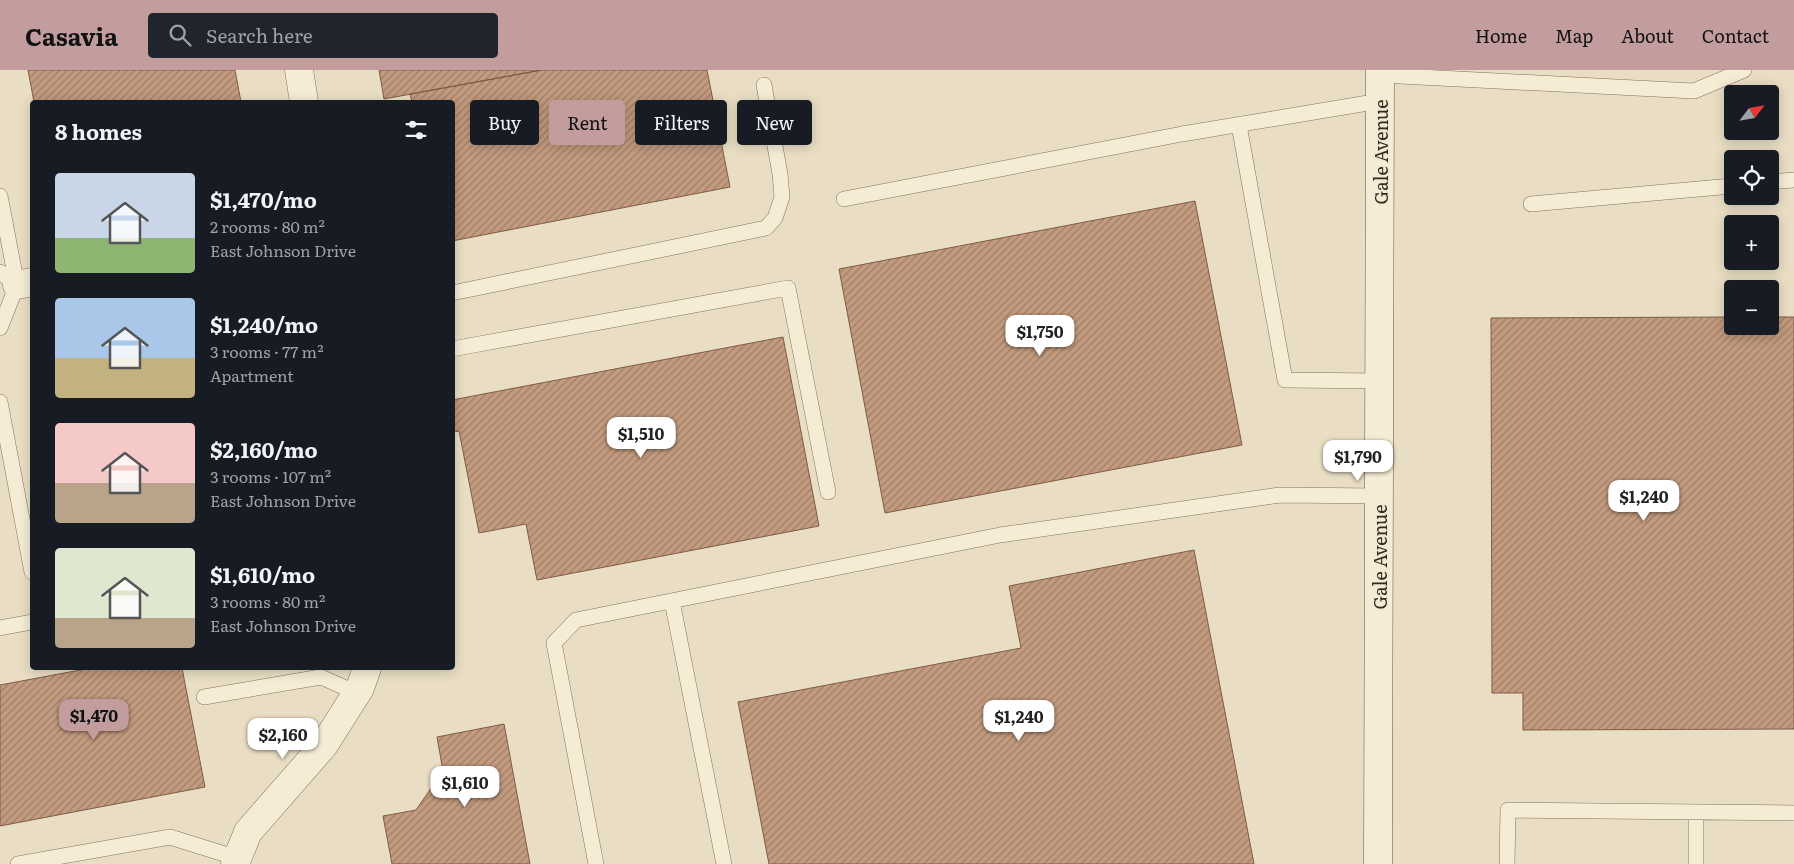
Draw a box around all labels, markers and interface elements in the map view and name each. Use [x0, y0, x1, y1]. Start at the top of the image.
search box [148, 13, 498, 58]
text: Casavia [25, 18, 118, 53]
icon: search [166, 21, 194, 49]
text: Search here [206, 21, 313, 49]
text: Home [1475, 22, 1527, 49]
text: Map [1555, 22, 1593, 49]
text: About [1621, 22, 1674, 49]
text: Contact [1702, 22, 1769, 49]
north arrow [1724, 85, 1779, 140]
map controls [1724, 85, 1779, 335]
street label: Gale Avenue [1367, 99, 1394, 205]
chip: Buy [470, 100, 539, 145]
chip: Rent [549, 100, 625, 145]
chip: Filters [635, 100, 727, 145]
chip: New [737, 100, 812, 145]
text: 8 homes [55, 115, 142, 146]
icon: filters [402, 116, 430, 144]
button: locate [1724, 150, 1779, 205]
text: $1,470/mo [210, 183, 317, 214]
icon: home [95, 193, 155, 253]
text: 2 rooms · 80 m² [210, 214, 325, 238]
button: + [1724, 215, 1779, 270]
text: East Johnson Drive [210, 238, 356, 262]
button: − [1724, 280, 1779, 335]
text: $1,240/mo [210, 308, 318, 339]
pin: $1,750 [999, 314, 1081, 357]
icon: home [95, 318, 155, 378]
text: $1,750 [1016, 319, 1064, 343]
text: 3 rooms · 77 m² [210, 339, 324, 363]
text: Apartment [210, 363, 294, 387]
pin: $1,510 [600, 416, 682, 459]
text: $1,510 [618, 421, 664, 445]
text: $2,160/mo [210, 433, 318, 464]
pin: $1,790 [1317, 440, 1399, 482]
icon: home [95, 443, 155, 503]
text: $1,790 [1334, 444, 1382, 468]
text: 3 rooms · 107 m² [210, 464, 331, 488]
pin: $1,240 [1603, 480, 1685, 522]
text: $1,240 [1619, 484, 1669, 508]
text: East Johnson Drive [210, 488, 356, 512]
street label: Gale Avenue [1366, 504, 1393, 610]
text: $1,610/mo [210, 558, 315, 589]
icon: home [95, 568, 155, 628]
text: 3 rooms · 80 m² [210, 589, 325, 613]
text: East Johnson Drive [210, 613, 356, 637]
pin: $1,470 [53, 698, 135, 741]
pin: $1,240 [978, 700, 1060, 742]
text: $1,470 [70, 703, 118, 727]
text: $1,240 [994, 704, 1044, 728]
pin: $2,160 [242, 718, 324, 760]
text: $2,160 [258, 722, 308, 746]
pin: $1,610 [424, 766, 506, 808]
text: $1,610 [441, 770, 489, 794]

